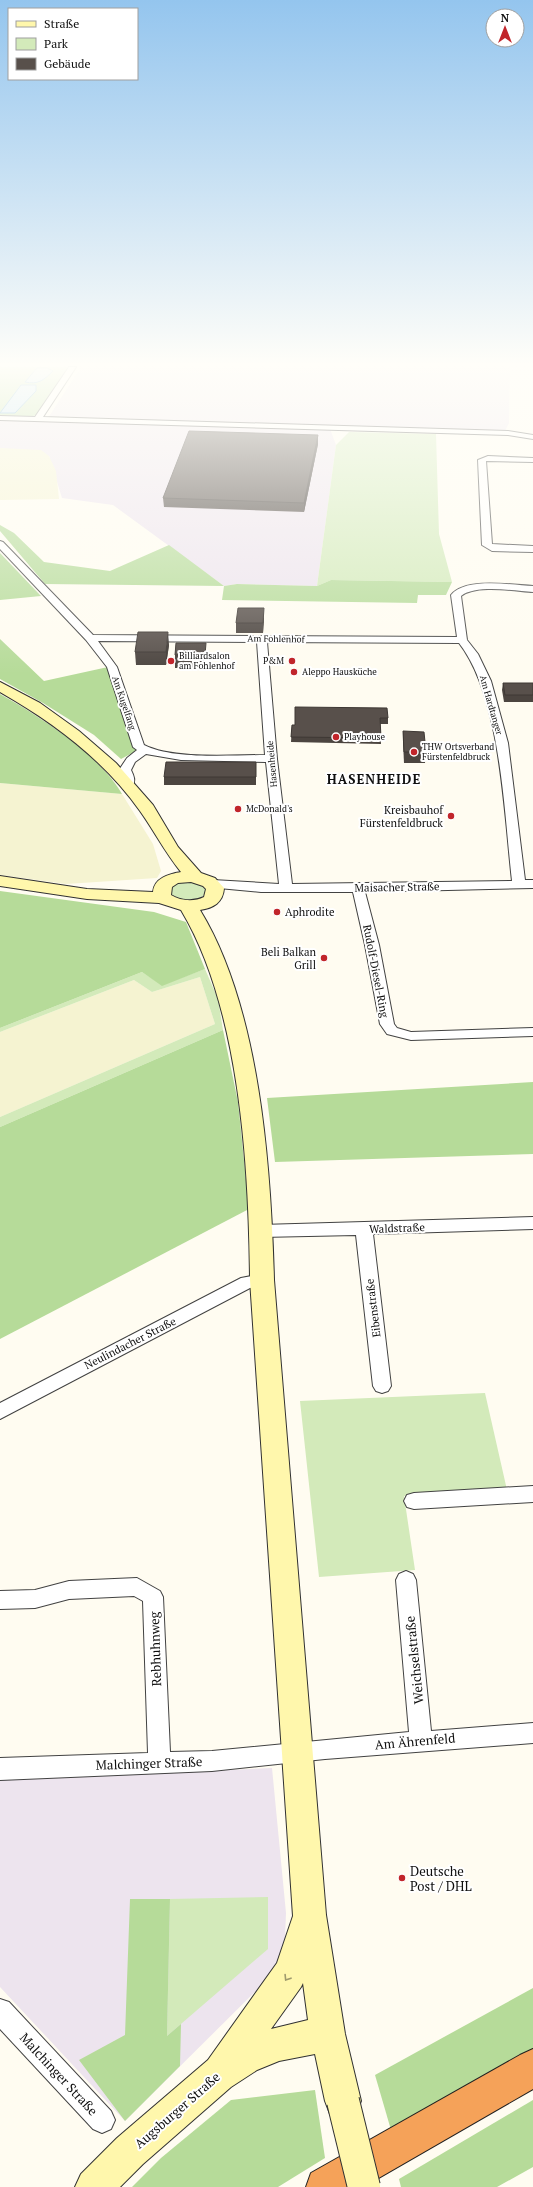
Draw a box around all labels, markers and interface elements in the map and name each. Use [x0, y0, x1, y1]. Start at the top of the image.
legend [8, 8, 138, 80]
north arrow [485, 8, 525, 48]
text: N [501, 11, 510, 25]
text: Straße [44, 16, 79, 31]
text: Park [44, 36, 69, 51]
text: Gebäude [44, 56, 90, 71]
street label: Am Fohlenhof [247, 633, 306, 646]
place label: Billiardsalon am Fohlenhof [179, 650, 235, 672]
place label: P&M [263, 655, 284, 667]
marker: Billiardsalon am Fohlenhof [166, 656, 176, 666]
marker: P&M [287, 656, 297, 666]
place label: Aleppo Hausküche [302, 666, 377, 678]
marker: Aleppo Hausküche [289, 667, 299, 677]
street label: Am Kugelfang [109, 674, 139, 732]
street label: Am Hardtanger [477, 674, 505, 737]
place label: Playhouse [344, 731, 385, 743]
marker: Playhouse [331, 732, 341, 742]
street label: Hasenheide [264, 740, 280, 788]
place label: THW Ortsverband Fürstenfeldbruck [422, 741, 494, 763]
marker: THW Ortsverband Fürstenfeldbruck [409, 747, 419, 757]
district label: HASENHEIDE [327, 770, 421, 788]
place label: McDonald's [246, 803, 293, 815]
place label: Kreisbauhof Fürstenfeldbruck [360, 803, 444, 830]
marker: McDonald's [233, 804, 243, 814]
marker: Kreisbauhof Fürstenfeldbruck [446, 811, 456, 821]
street label: Maisacher Straße [354, 879, 440, 895]
place label: Aphrodite [285, 905, 335, 919]
marker: Aphrodite [272, 907, 282, 917]
street label: Rudolf-Diesel-Ring [360, 923, 392, 1019]
place label: Beli Balkan Grill [261, 945, 316, 972]
marker: Beli Balkan Grill [319, 953, 329, 963]
street label: Waldstraße [369, 1220, 426, 1236]
street label: Eibenstraße [362, 1277, 384, 1338]
street label: Neulindacher Straße [82, 1314, 179, 1372]
street label: Rebhuhnweg [145, 1611, 165, 1687]
street label: Weichselstraße [400, 1615, 428, 1705]
street label: Am Ährenfeld [374, 1729, 456, 1753]
street label: Malchinger Straße [95, 1752, 203, 1774]
place label: Deutsche Post / DHL [410, 1862, 472, 1895]
marker: Deutsche Post / DHL [397, 1873, 407, 1883]
one-way arrow [284, 1974, 291, 1981]
street label: Malchinger Straße [16, 2029, 102, 2119]
street label: Augsburger Straße [130, 2068, 224, 2152]

